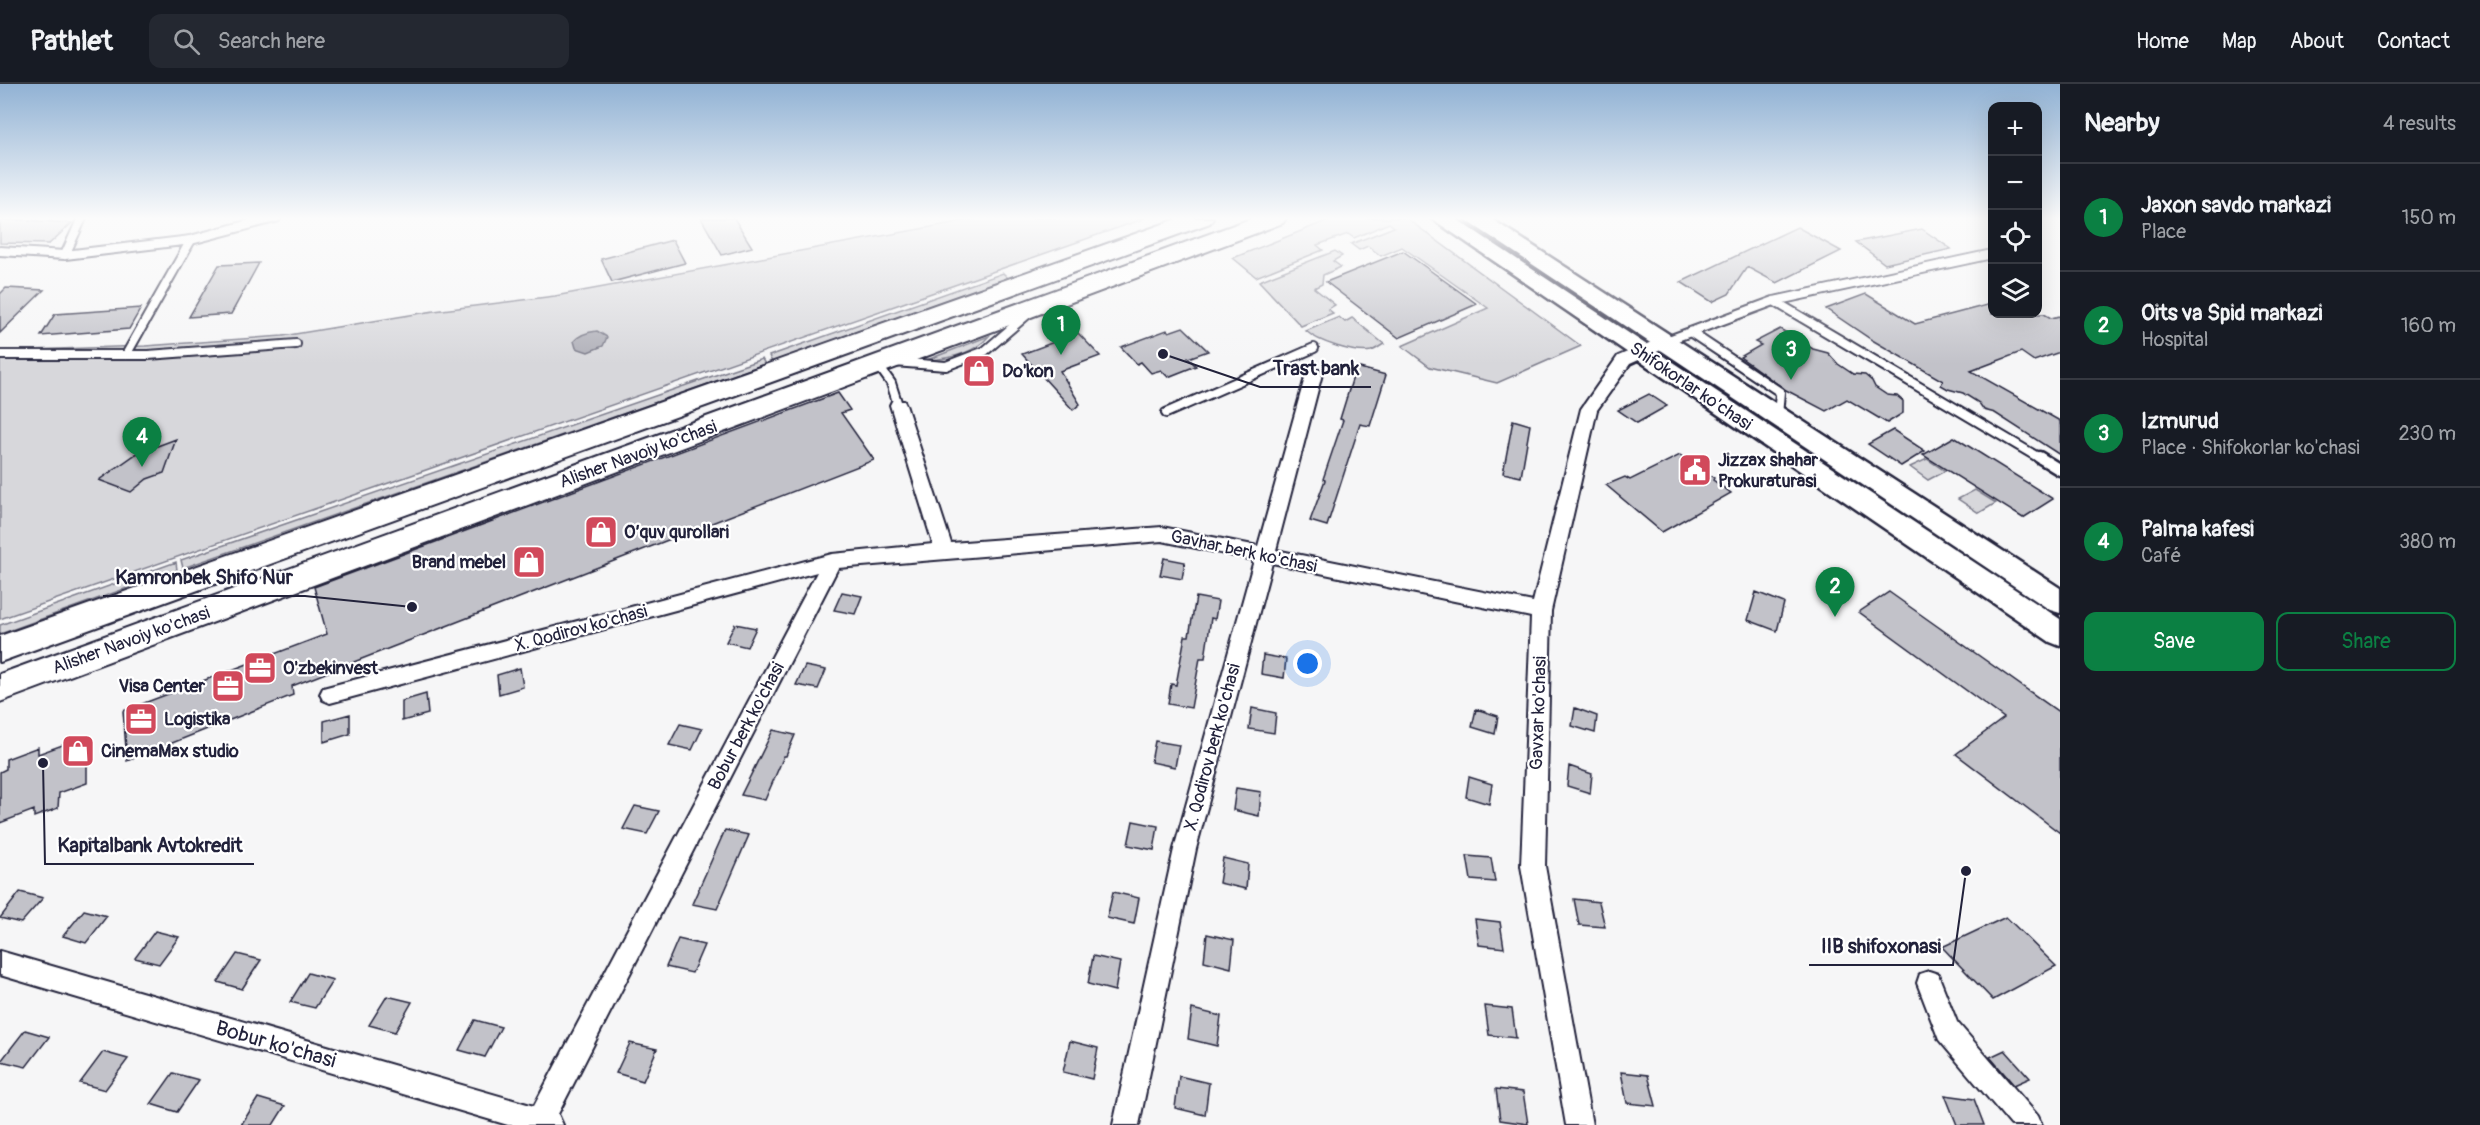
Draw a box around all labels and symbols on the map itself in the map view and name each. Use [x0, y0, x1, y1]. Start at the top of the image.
pin: 1 [1042, 306, 1080, 355]
pin: 3 [1772, 330, 1810, 380]
street label: Shifokorlar ko'chasi [1625, 337, 1756, 436]
callout: Trast bank [1260, 349, 1371, 387]
shop icon: Do'kon [961, 353, 997, 389]
text: Trast bank [1272, 356, 1360, 381]
place label: Do'kon [1002, 360, 1054, 383]
street label: Alisher Navoiy ko'chasi [556, 415, 720, 494]
pin: 4 [122, 418, 162, 467]
place label: Jizzax shahar Prokuraturasi [1718, 449, 1819, 493]
public building icon: Jizzax shahar Prokuraturasi [1677, 452, 1713, 488]
shop icon: O’quv qurollari [583, 514, 619, 550]
place label: O’quv qurollari [624, 521, 729, 544]
street label: Gavhar berk ko'chasi [1169, 525, 1319, 578]
shop icon: Brand mebel [511, 544, 547, 580]
place label: Brand mebel [412, 551, 506, 574]
callout: Kamronbek Shifo Nur [103, 558, 305, 596]
text: Kamronbek Shifo Nur [115, 565, 294, 590]
pin: 2 [1816, 568, 1854, 617]
street label: X. Qodirov ko'chasi [512, 600, 650, 657]
street label: Alisher Navoiy ko'chasi [49, 601, 213, 680]
your location [1293, 649, 1322, 678]
office icon: O'zbekinvest [242, 650, 278, 686]
street label: Gavxar ko'chasi [1525, 656, 1552, 770]
place label: O'zbekinvest [283, 657, 379, 680]
street label: Bobur berk ko'chasi [703, 658, 790, 794]
street label: X. Qodirov berk ko'chasi [1179, 661, 1246, 833]
office icon: Visa Center [210, 668, 246, 704]
place label: Visa Center [119, 675, 206, 698]
office icon: Logistika [123, 701, 159, 737]
place label: Logistika [164, 708, 231, 731]
shop icon: CinemaMax studio [60, 733, 96, 769]
place label: CinemaMax studio [101, 740, 239, 763]
callout: Kapitalbank Avtokredit [45, 826, 254, 864]
text: Kapitalbank Avtokredit [58, 833, 243, 858]
callout: IIB shifoxonasi [1809, 927, 1953, 965]
text: IIB shifoxonasi [1821, 934, 1942, 959]
street label: Bobur ko'chasi [213, 1014, 339, 1075]

